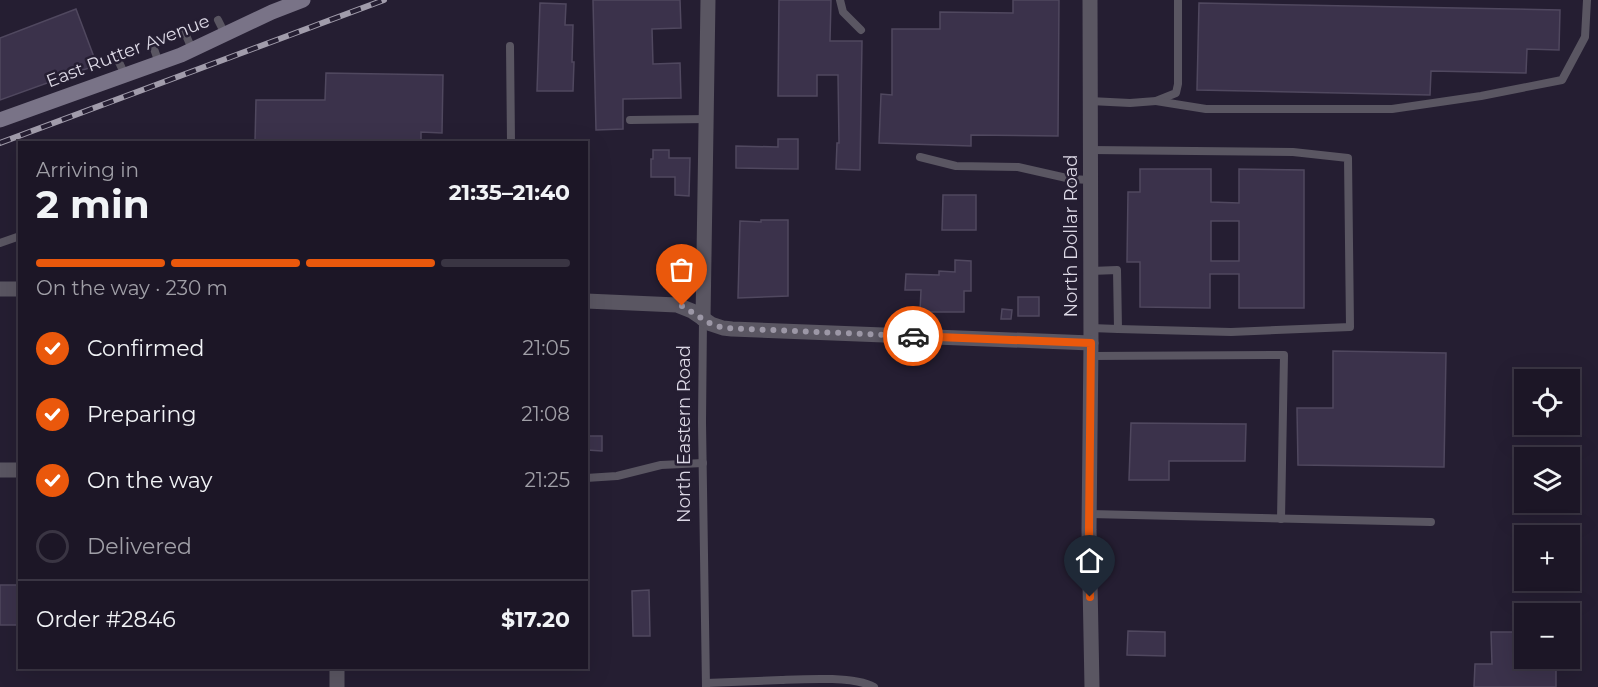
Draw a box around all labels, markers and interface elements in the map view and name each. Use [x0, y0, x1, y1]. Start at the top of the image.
street label: East Rutter Avenue [43, 10, 213, 92]
street label: North Dollar Road [1060, 154, 1082, 318]
text: Arriving in [36, 158, 139, 182]
text: 21:35–21:40 [449, 179, 570, 206]
text: 2 min [36, 180, 150, 228]
pin [656, 244, 707, 306]
icon: bag [665, 253, 698, 286]
text: On the way · 230 m [36, 276, 228, 300]
courier [883, 306, 943, 366]
icon: car [897, 320, 930, 353]
icon: check [36, 332, 69, 365]
text: Confirmed [87, 335, 204, 362]
text: 21:05 [523, 336, 570, 360]
street label: North Eastern Road [673, 345, 695, 523]
map controls [1514, 369, 1580, 669]
button: locate [1514, 369, 1580, 435]
icon: check [36, 398, 69, 431]
text: Preparing [87, 401, 196, 428]
text: 21:08 [521, 402, 570, 426]
button: layers [1514, 447, 1580, 513]
icon: check [36, 464, 69, 497]
text: On the way [87, 467, 212, 494]
text: 21:25 [525, 468, 570, 492]
button: + [1514, 525, 1580, 591]
text: Delivered [87, 533, 192, 560]
pin [1064, 535, 1115, 597]
icon: home [1073, 544, 1106, 577]
button: − [1514, 603, 1580, 669]
text: Order #2846 [36, 606, 176, 633]
text: $17.20 [501, 606, 570, 633]

